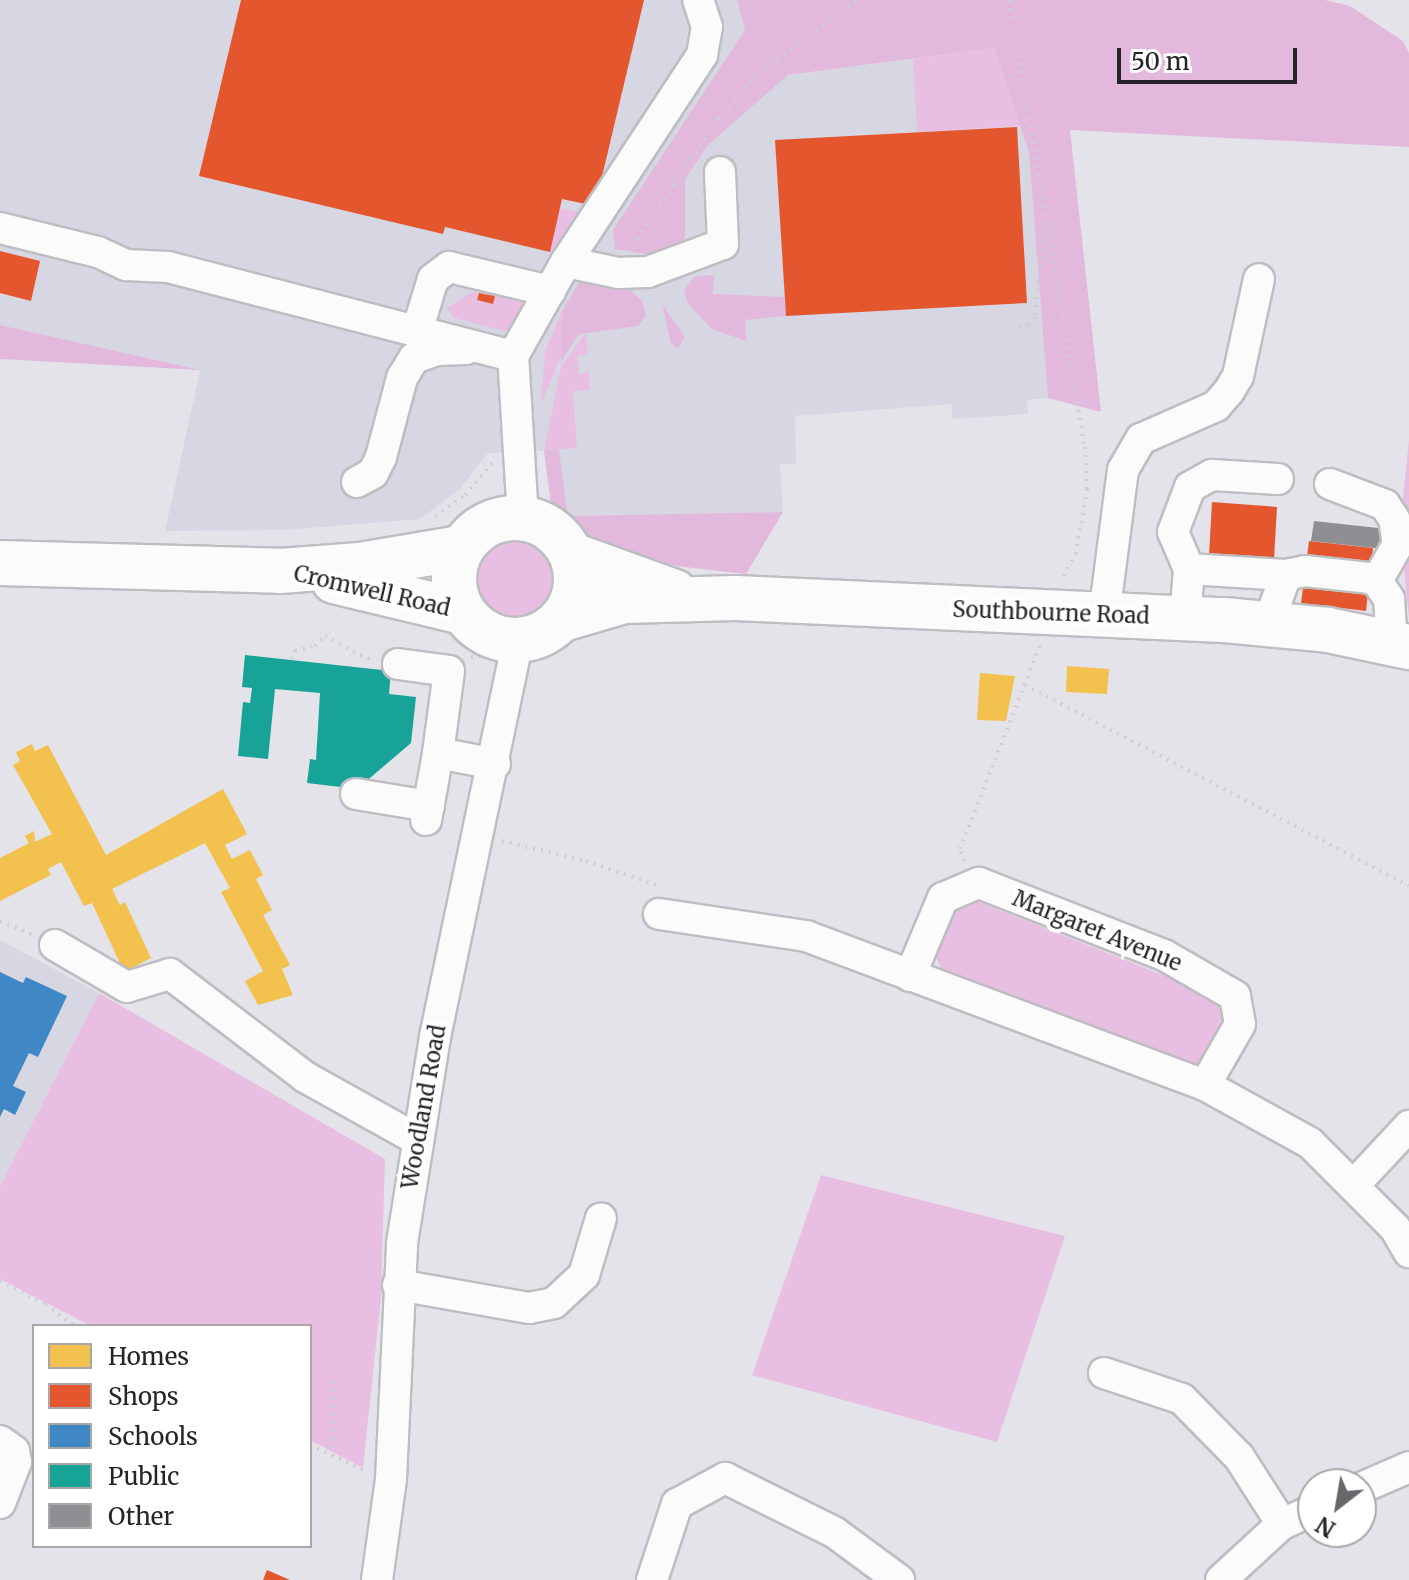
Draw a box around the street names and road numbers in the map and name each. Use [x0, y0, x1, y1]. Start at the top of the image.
street label: Cromwell Road [291, 560, 453, 622]
street label: Southbourne Road [952, 596, 1150, 630]
street label: Margaret Avenue [1009, 885, 1185, 977]
street label: Woodland Road [397, 1023, 451, 1191]

